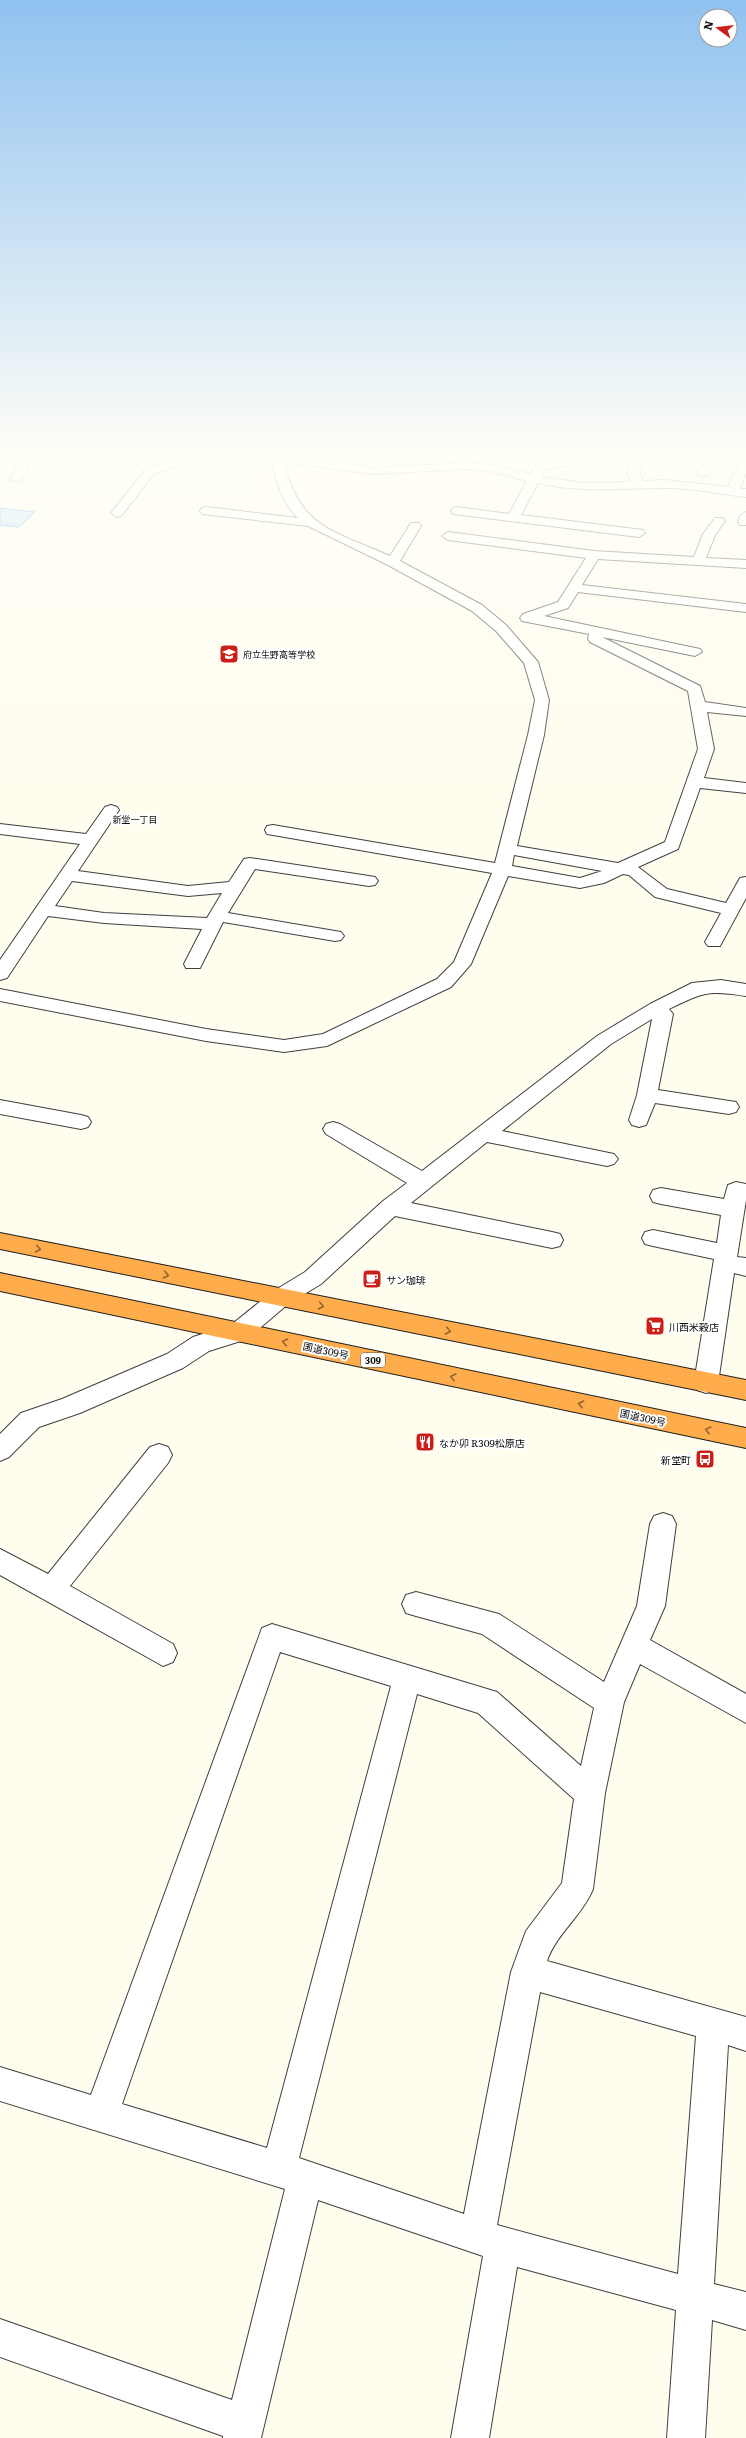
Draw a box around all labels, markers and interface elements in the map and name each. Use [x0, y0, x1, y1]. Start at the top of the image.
north arrow [698, 8, 738, 48]
text: N [698, 19, 716, 32]
school or university icon: 府立生野高等学校 [218, 643, 240, 665]
place label: 府立生野高等学校 [243, 647, 315, 661]
district label: 新堂一丁目 [112, 812, 158, 826]
one-way arrow [35, 1244, 41, 1252]
cafe icon: サン珈琲 [361, 1268, 383, 1290]
one-way arrow [163, 1270, 169, 1278]
place label: サン珈琲 [386, 1272, 426, 1287]
one-way arrow [317, 1301, 324, 1309]
supermarket icon: 川西米穀店 [644, 1315, 666, 1337]
place label: 川西米穀店 [669, 1319, 719, 1334]
one-way arrow [445, 1326, 451, 1335]
one-way arrow [282, 1338, 288, 1346]
street label: 国道309号 [302, 1338, 350, 1362]
road number: 309 [361, 1353, 385, 1367]
one-way arrow [450, 1373, 456, 1382]
one-way arrow [577, 1400, 584, 1408]
street label: 国道309号 [619, 1405, 667, 1429]
one-way arrow [705, 1427, 711, 1435]
restaurant icon: なか卯 R309松原店 [414, 1431, 436, 1453]
place label: なか卯 R309松原店 [439, 1435, 525, 1450]
bus stop icon: 新堂町 [694, 1448, 716, 1470]
place label: 新堂町 [661, 1452, 691, 1467]

